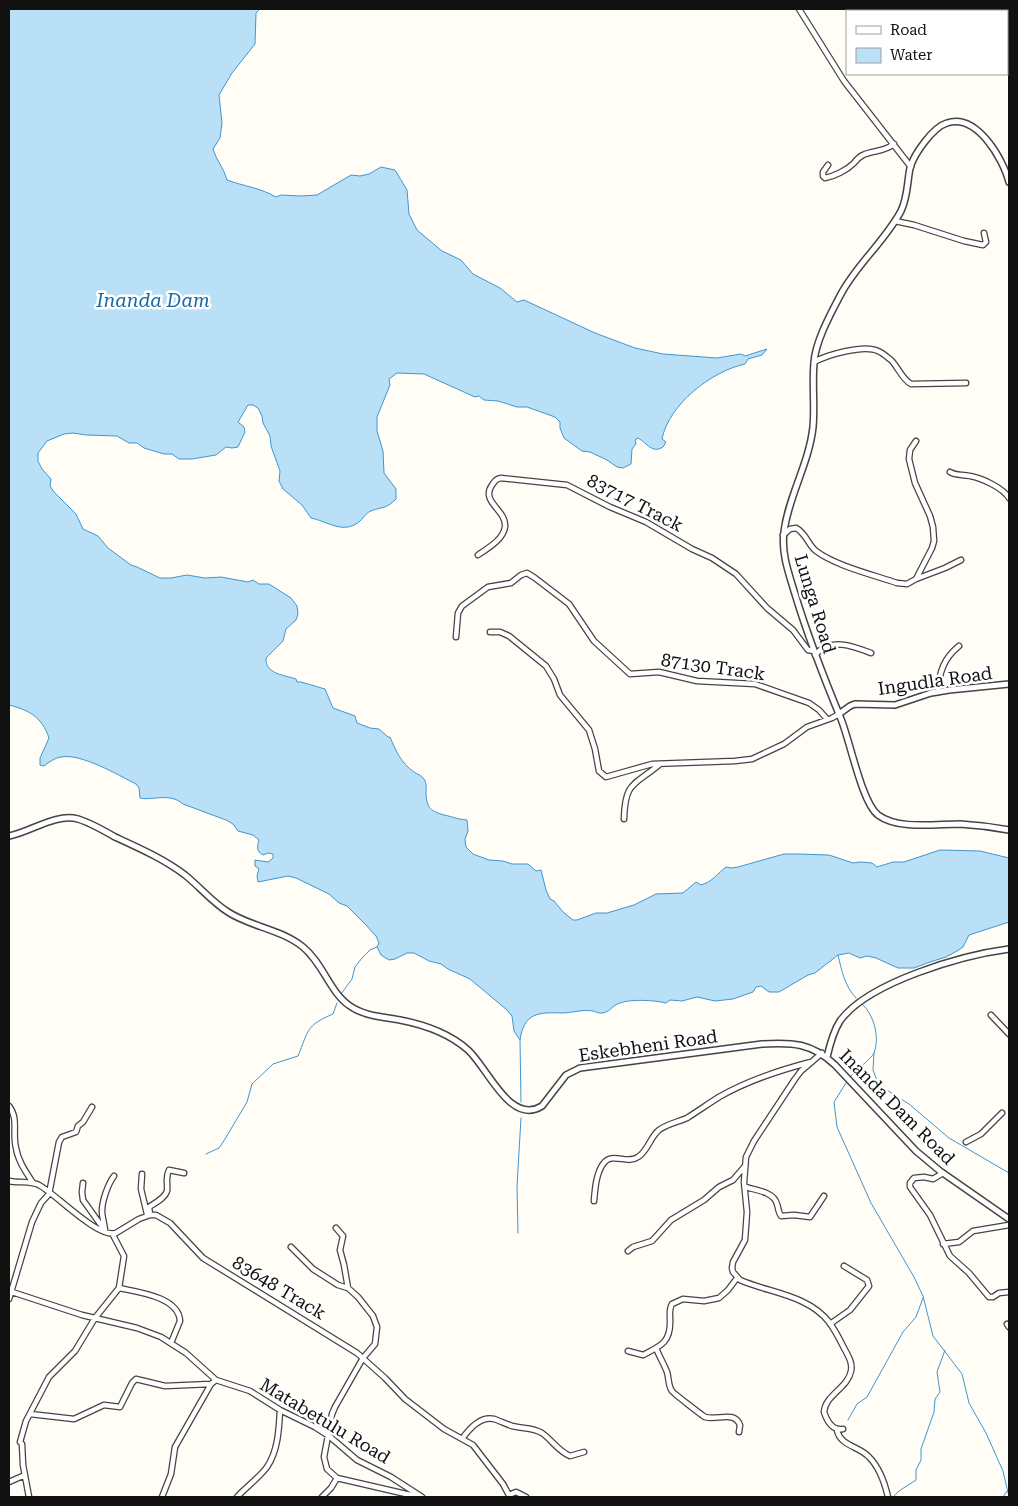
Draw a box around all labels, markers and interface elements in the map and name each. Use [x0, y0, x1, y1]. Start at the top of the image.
legend [846, 10, 1008, 75]
text: Road [890, 21, 927, 39]
text: Water [890, 46, 932, 64]
water label: Inanda Dam [95, 289, 210, 312]
street label: 83717 Track [584, 469, 687, 536]
street label: Lunga Road [790, 552, 841, 656]
street label: 87130 Track [660, 649, 767, 684]
street label: Ingudla Road [876, 662, 994, 699]
street label: Eskebheni Road [577, 1025, 719, 1066]
street label: Inanda Dam Road [835, 1045, 960, 1169]
street label: 83648 Track [229, 1252, 330, 1324]
street label: Matabetulu Road [256, 1373, 394, 1468]

